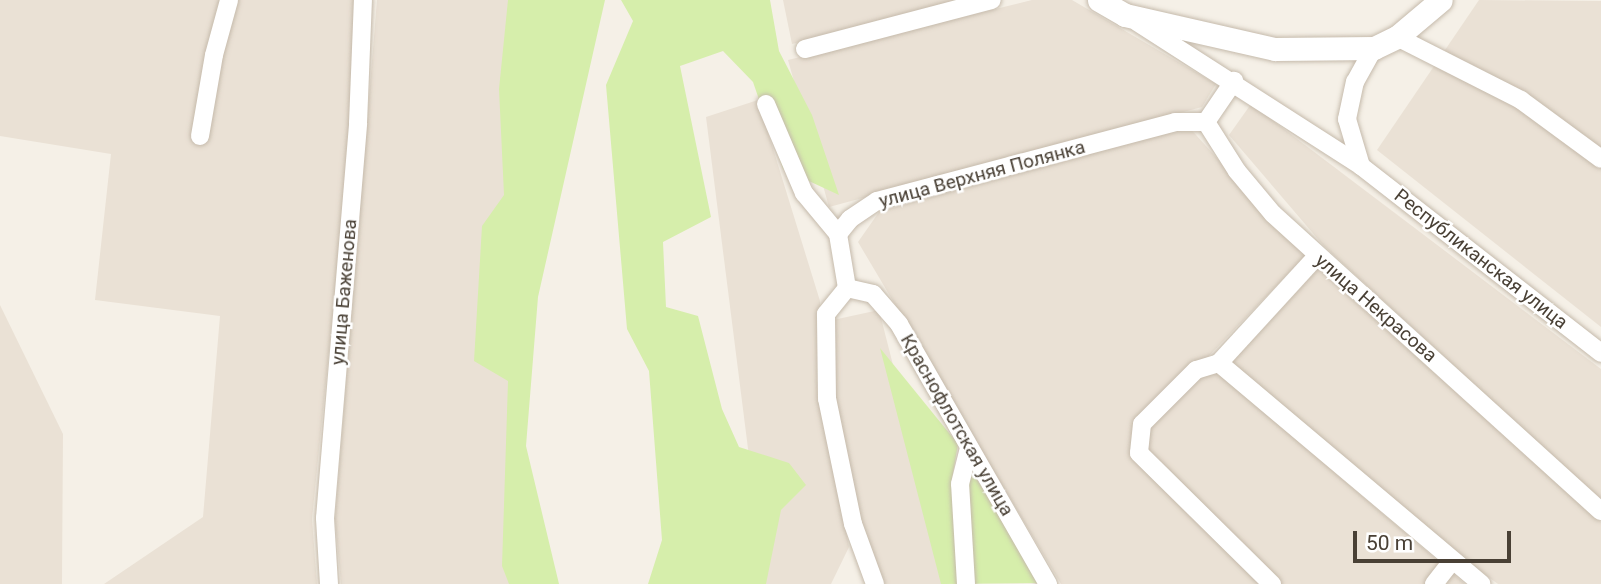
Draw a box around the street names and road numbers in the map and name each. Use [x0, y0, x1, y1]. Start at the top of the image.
street label: улица Верхняя Полянка [876, 135, 1088, 213]
street label: Республиканская улица [1390, 184, 1572, 334]
street label: улица Баженова [326, 218, 362, 366]
street label: улица Некрасова [1311, 249, 1441, 367]
street label: Краснофлотская улица [896, 330, 1018, 520]

